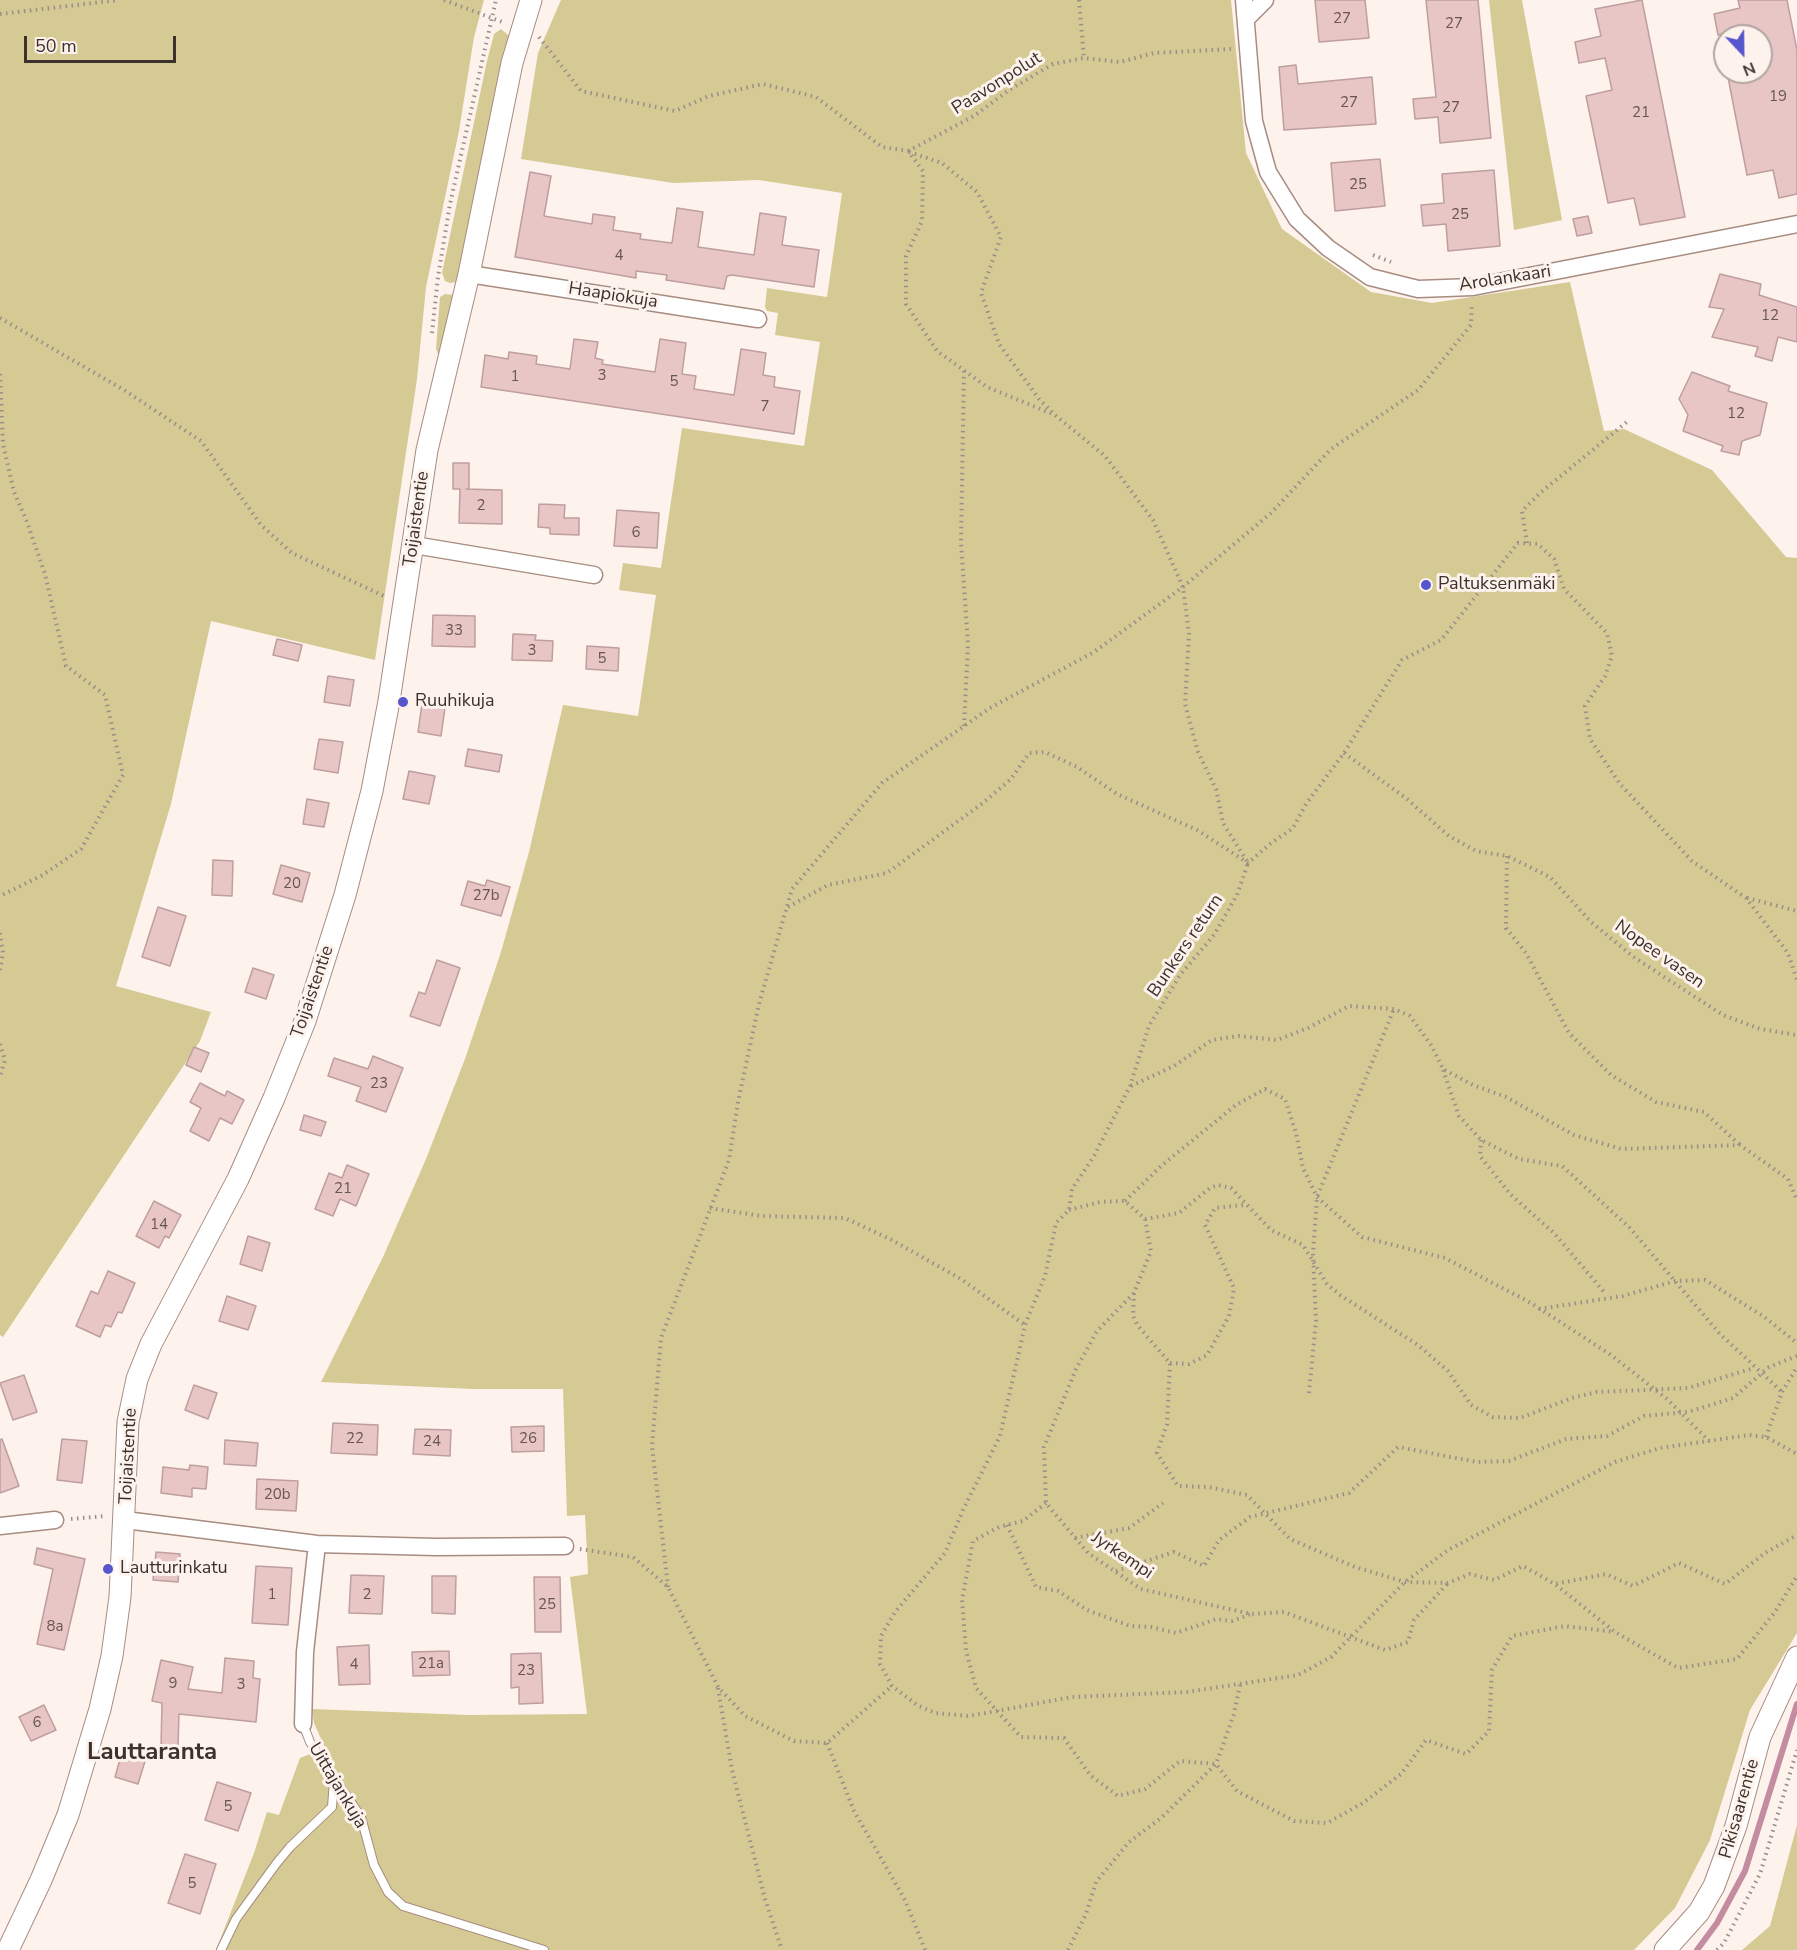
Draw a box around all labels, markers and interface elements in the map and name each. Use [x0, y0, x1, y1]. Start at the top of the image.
house number: 27 [1333, 10, 1351, 28]
house number: 27 [1445, 15, 1463, 33]
scale bar [27, 24, 178, 62]
north arrow [1713, 24, 1773, 84]
text: 50 m [35, 34, 77, 58]
street label: Paavonpolut [948, 48, 1046, 120]
text: N [1739, 56, 1759, 81]
house number: 19 [1769, 88, 1787, 106]
house number: 27 [1340, 94, 1358, 112]
house number: 27 [1442, 99, 1460, 117]
house number: 21 [1632, 104, 1650, 122]
house number: 25 [1349, 176, 1367, 194]
house number: 25 [1451, 206, 1469, 224]
house number: 4 [615, 247, 623, 265]
street label: Arolankaari [1457, 261, 1553, 297]
street label: Haapiokuja [567, 278, 659, 314]
house number: 12 [1761, 307, 1779, 325]
house number: 3 [598, 367, 606, 385]
house number: 1 [511, 368, 519, 386]
house number: 5 [670, 373, 678, 391]
house number: 7 [761, 398, 769, 416]
house number: 12 [1727, 405, 1745, 423]
street label: Toijaistentie [400, 470, 434, 568]
house number: 2 [477, 497, 485, 515]
house number: 6 [632, 524, 640, 542]
place label: Paltuksenmäki [1438, 574, 1555, 596]
marker: Paltuksenmäki [1419, 578, 1433, 592]
house number: 33 [445, 622, 463, 640]
house number: 3 [528, 642, 536, 660]
house number: 5 [598, 650, 606, 668]
place label: Ruuhikuja [415, 691, 495, 713]
marker: Ruuhikuja [396, 695, 410, 709]
house number: 20 [283, 875, 301, 893]
house number: 27b [473, 887, 499, 905]
street label: Bunkers return [1144, 890, 1228, 1002]
street label: Nopee vasen [1610, 916, 1708, 994]
street label: Toijaistentie [287, 943, 339, 1041]
house number: 23 [370, 1075, 388, 1093]
house number: 21 [334, 1180, 352, 1198]
house number: 14 [150, 1216, 168, 1234]
street label: Toijaistentie [116, 1407, 142, 1505]
house number: 22 [346, 1430, 364, 1448]
house number: 26 [519, 1430, 537, 1448]
house number: 24 [423, 1433, 441, 1451]
house number: 20b [264, 1486, 290, 1504]
street label: Jyrkempi [1087, 1527, 1157, 1585]
place label: Lautturinkatu [120, 1558, 228, 1580]
marker: Lautturinkatu [101, 1562, 115, 1576]
house number: 1 [268, 1586, 276, 1604]
house number: 2 [363, 1586, 371, 1604]
house number: 25 [538, 1596, 556, 1614]
house number: 8a [47, 1618, 63, 1636]
house number: 21a [418, 1655, 444, 1673]
house number: 4 [350, 1656, 358, 1674]
house number: 23 [517, 1662, 535, 1680]
house number: 9 [169, 1675, 177, 1693]
house number: 3 [237, 1676, 245, 1694]
house number: 6 [33, 1714, 41, 1732]
district label: Lauttaranta [87, 1739, 217, 1767]
street label: Uittajankuja [303, 1739, 371, 1833]
street label: Pikisaarentie [1715, 1757, 1765, 1861]
house number: 5 [224, 1798, 232, 1816]
house number: 5 [188, 1875, 196, 1893]

